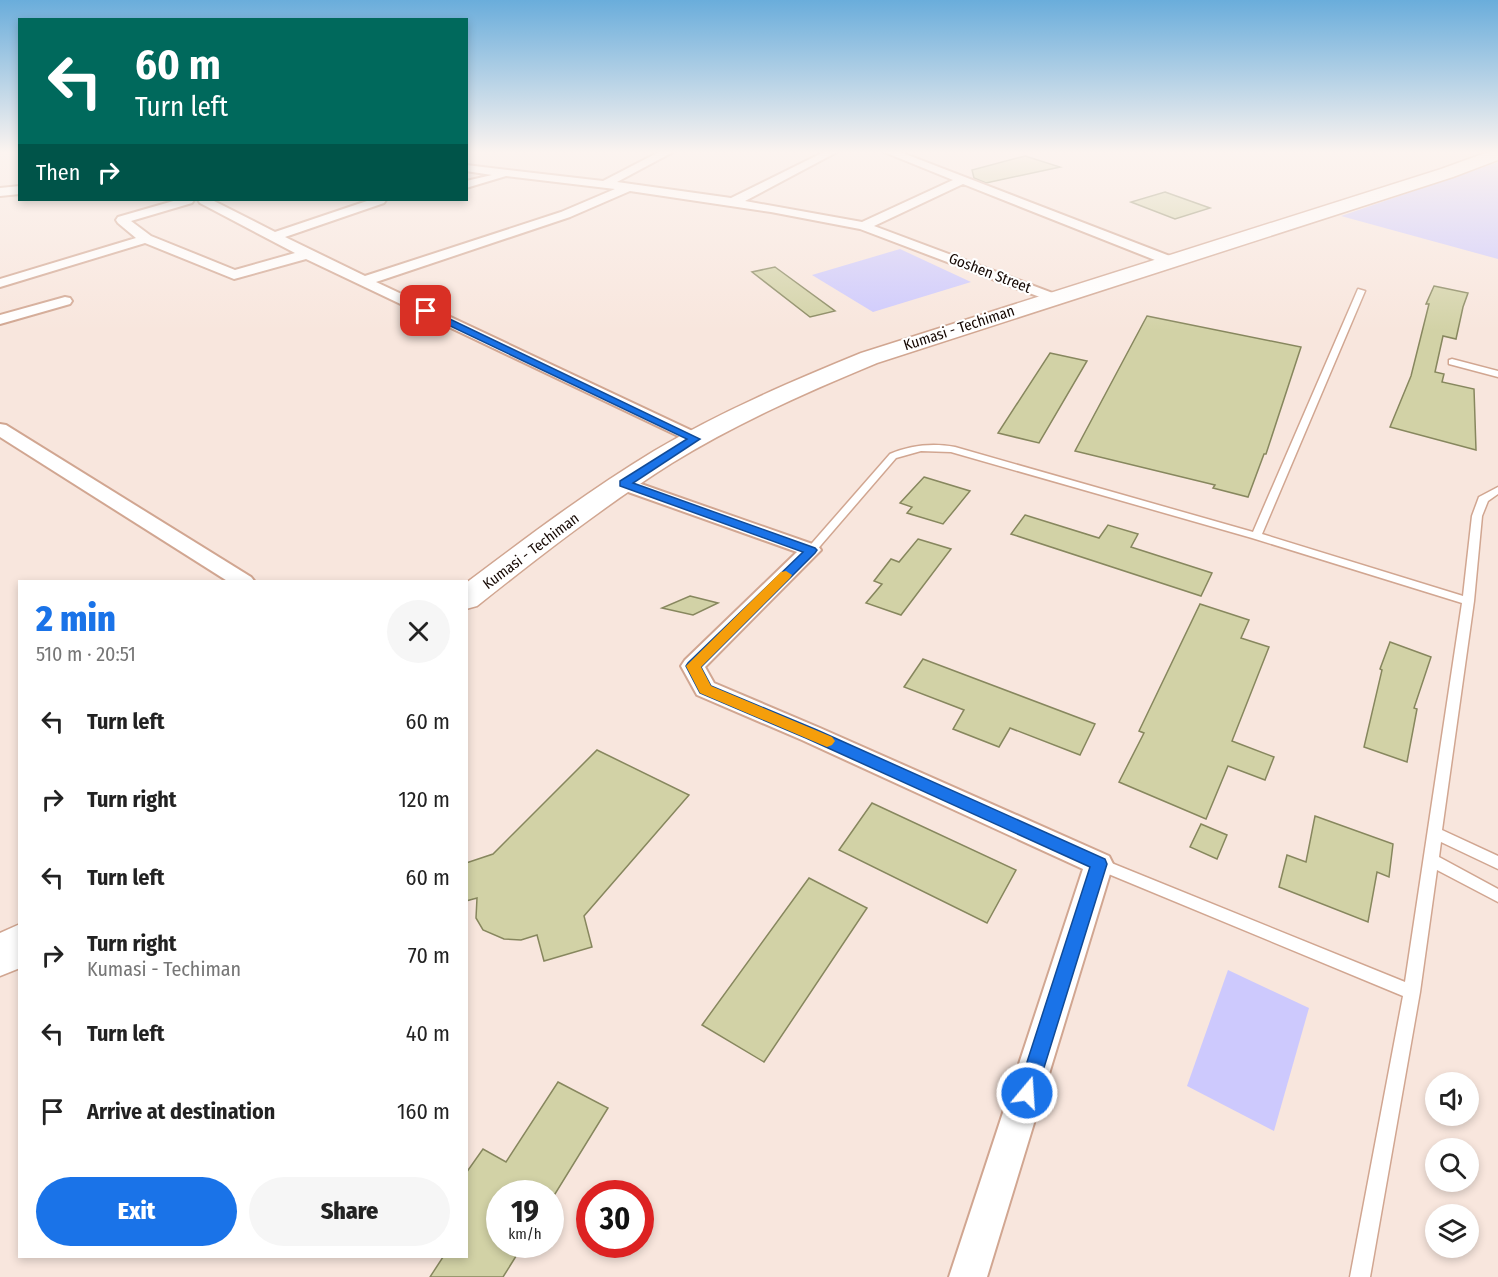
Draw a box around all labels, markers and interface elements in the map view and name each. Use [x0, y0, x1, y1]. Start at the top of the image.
text: 60 m [135, 40, 221, 90]
icon: left [36, 42, 114, 120]
text: Turn left [135, 91, 228, 123]
icon: right [92, 156, 125, 189]
text: Then [36, 159, 80, 186]
street label: Goshen Street [946, 249, 1034, 297]
pin [400, 285, 451, 336]
icon: arrive [409, 294, 442, 327]
street label: Kumasi - Techiman [901, 302, 1017, 354]
street label: Kumasi - Techiman [479, 509, 583, 593]
text: 2 min [36, 597, 116, 641]
button: close [387, 600, 450, 663]
text: 510 m · 20:51 [36, 642, 136, 666]
icon: left [36, 705, 69, 738]
text: Turn left [87, 708, 165, 735]
text: 60 m [406, 708, 450, 735]
icon: right [36, 783, 69, 816]
text: Turn right [87, 786, 176, 813]
text: 120 m [398, 786, 450, 813]
icon: left [36, 861, 69, 894]
text: Turn left [87, 864, 165, 891]
text: 60 m [406, 864, 450, 891]
text: Turn right [87, 930, 176, 957]
icon: right [36, 939, 69, 972]
text: 70 m [408, 942, 450, 969]
text: Kumasi - Techiman [87, 957, 241, 981]
icon: left [36, 1017, 69, 1050]
text: Turn left [87, 1020, 165, 1047]
text: 40 m [406, 1020, 450, 1047]
position arrow [995, 1061, 1059, 1125]
map controls [1425, 1072, 1479, 1258]
button: sound [1425, 1072, 1479, 1126]
icon: arrive [36, 1095, 69, 1128]
text: Arrive at destination [87, 1098, 275, 1125]
text: 160 m [397, 1098, 450, 1125]
button: search [1425, 1138, 1479, 1192]
button: Exit [36, 1177, 237, 1246]
button: Share [249, 1177, 450, 1246]
speed limit sign: 30 [576, 1180, 654, 1258]
text: 19 [511, 1194, 539, 1230]
button: layers [1425, 1204, 1479, 1258]
text: km/h [508, 1225, 542, 1243]

